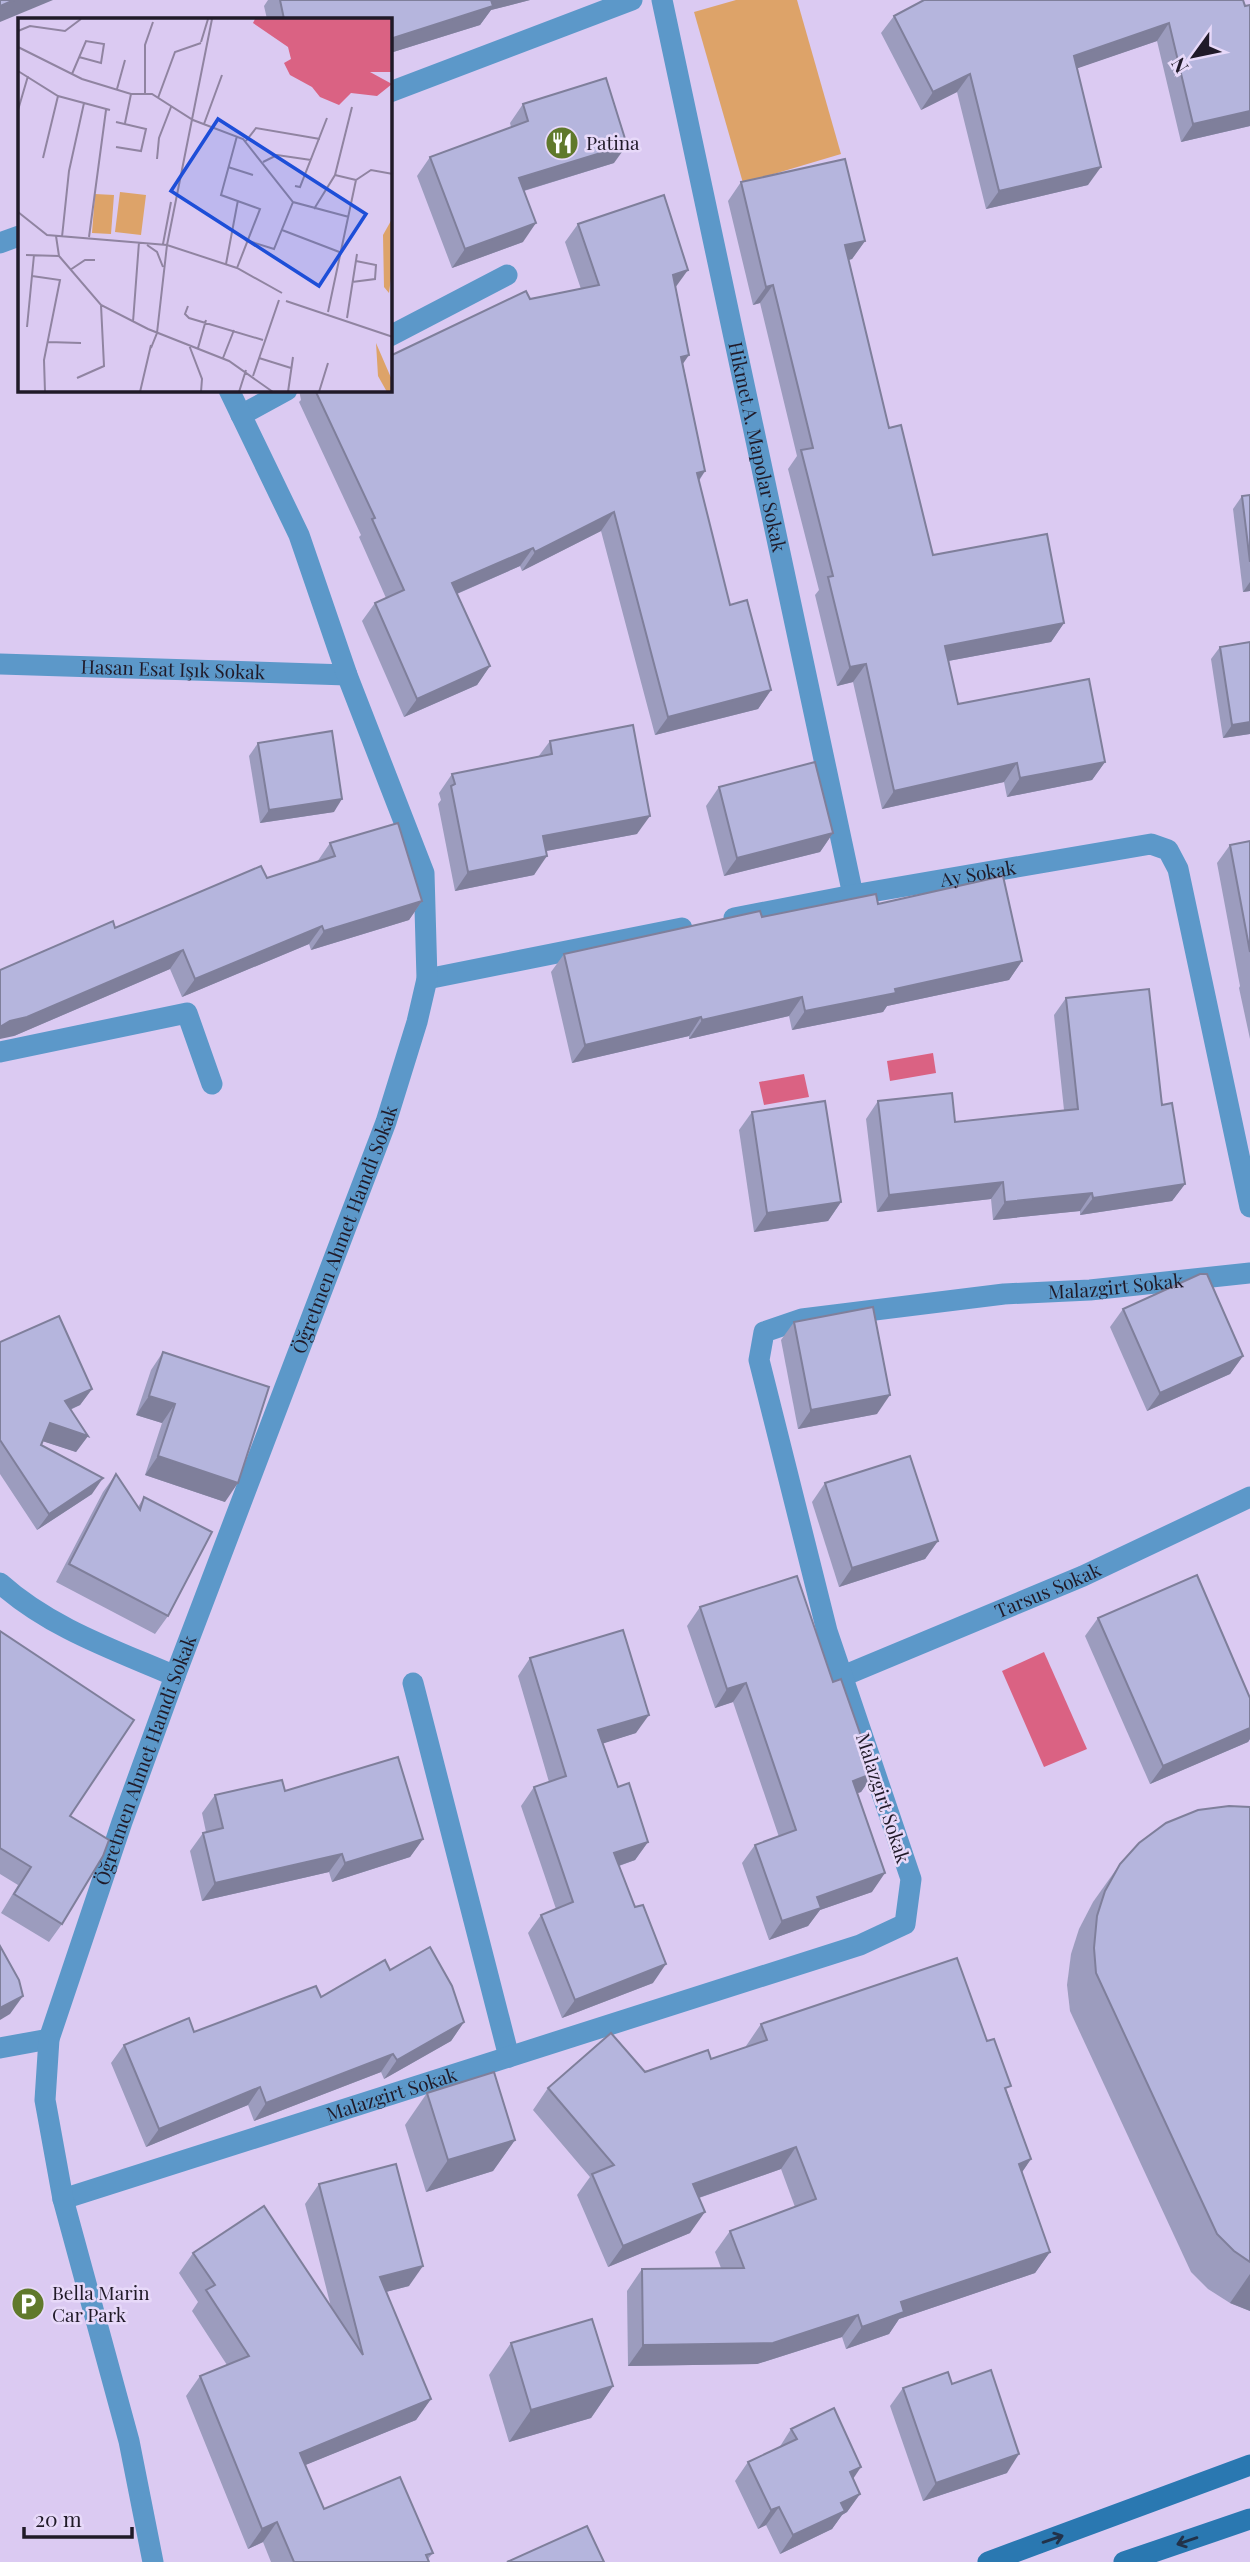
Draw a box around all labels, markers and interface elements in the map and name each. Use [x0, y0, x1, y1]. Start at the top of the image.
inset map [18, 18, 392, 392]
north arrow [1159, 21, 1229, 91]
text: N [1164, 53, 1194, 79]
restaurant icon: Patina [543, 124, 581, 162]
place label: Patina [586, 129, 640, 155]
street label: Hikmet A. Mapolar Sokak [723, 339, 794, 555]
street label: Hasan Esat Işık Sokak [80, 653, 266, 684]
street label: Ay Sokak [937, 853, 1018, 892]
street label: Öğretmen Ahmet Hamdi Sokak [285, 1101, 403, 1357]
street label: Malazgirt Sokak [1047, 1266, 1185, 1304]
street label: Tarsus Sokak [990, 1555, 1105, 1623]
street label: Öğretmen Ahmet Hamdi Sokak [88, 1631, 202, 1888]
street label: Malazgirt Sokak [851, 1729, 917, 1867]
street label: Malazgirt Sokak [323, 2060, 461, 2126]
place label: Bella Marin Car Park [52, 2279, 150, 2327]
parking icon: Bella Marin Car Park [9, 2285, 47, 2323]
scale bar [24, 2496, 133, 2540]
text: 20 m [35, 2504, 82, 2532]
one-way arrow [1041, 2532, 1063, 2545]
one-way arrow [1177, 2536, 1199, 2548]

